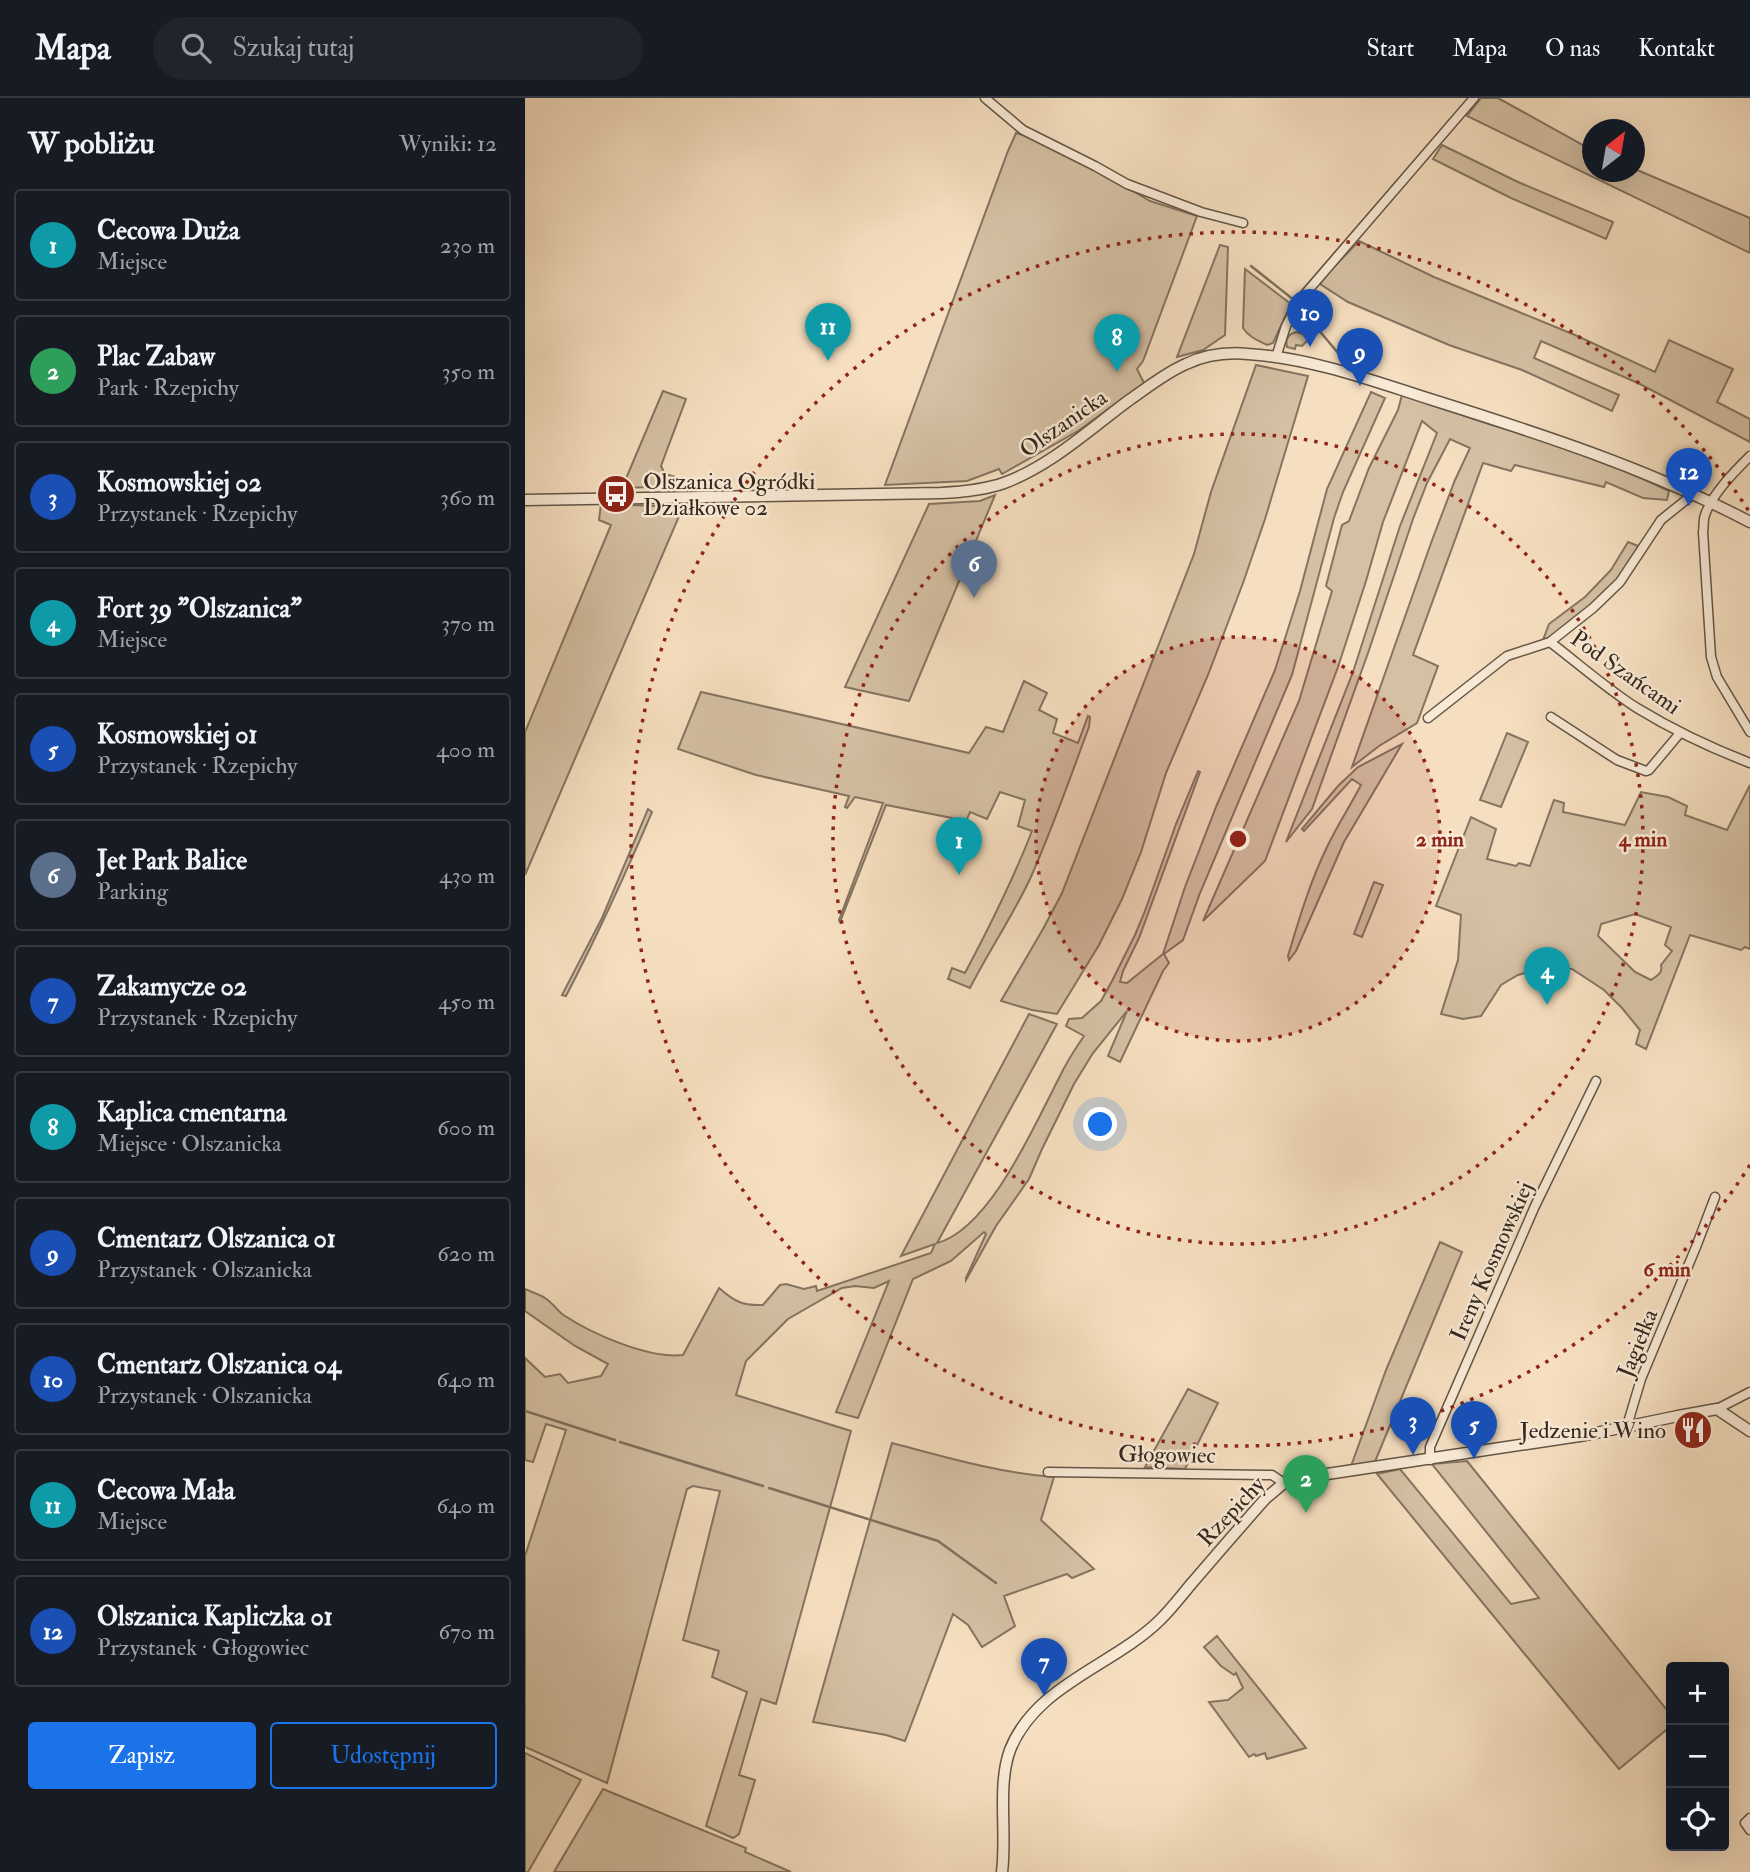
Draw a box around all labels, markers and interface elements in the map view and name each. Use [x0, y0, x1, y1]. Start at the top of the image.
search box [153, 17, 643, 80]
text: Mapa [35, 28, 111, 69]
icon: search [177, 29, 215, 67]
text: Szukaj tutaj [233, 32, 354, 64]
text: Start [1366, 33, 1414, 64]
text: Mapa [1452, 33, 1507, 64]
text: O nas [1545, 33, 1600, 64]
text: Kontakt [1638, 33, 1715, 64]
north arrow [1582, 119, 1645, 182]
text: W pobliżu [28, 125, 155, 162]
text: Wyniki: 12 [399, 129, 497, 158]
text: Cecowa Duża [97, 215, 240, 247]
text: 1 [49, 231, 57, 260]
text: 230 m [440, 231, 495, 260]
text: Miejsce [97, 247, 167, 276]
pin: 10 [1287, 289, 1333, 347]
pin: 11 [805, 303, 851, 361]
pin: 8 [1094, 314, 1140, 372]
pin: 9 [1337, 328, 1383, 386]
text: Plac Zabaw [97, 341, 215, 373]
text: 2 [47, 357, 59, 386]
text: 350 m [442, 357, 495, 386]
text: Park · Rzepichy [97, 373, 239, 402]
street label: Olszanicka [1014, 382, 1113, 464]
pin: 12 [1666, 448, 1712, 506]
text: Kosmowskiej 02 [97, 467, 262, 499]
place label: Olszanica Ogródki Działkowe 02 [643, 467, 815, 522]
bus stop icon: Olszanica Ogródki Działkowe 02 [595, 473, 637, 515]
text: 3 [49, 483, 57, 512]
text: 360 m [440, 483, 495, 512]
text: Przystanek · Rzepichy [97, 499, 297, 528]
pin: 6 [951, 540, 997, 598]
text: Fort 39 "Olszanica" [97, 593, 302, 625]
text: 4 [47, 609, 59, 638]
text: 370 m [441, 609, 495, 638]
street label: Pod Szańcami [1565, 624, 1686, 721]
text: Miejsce [97, 625, 167, 654]
text: Kosmowskiej 01 [97, 719, 258, 751]
text: 5 [48, 735, 58, 764]
text: 400 m [436, 735, 495, 764]
text: Przystanek · Rzepichy [97, 751, 297, 780]
pin: 1 [936, 817, 982, 875]
text: 2 min [1416, 826, 1464, 853]
text: 4 min [1618, 826, 1667, 853]
centre of rings [1226, 827, 1250, 851]
text: Jet Park Balice [97, 845, 247, 877]
text: 6 [47, 861, 59, 890]
text: 430 m [439, 861, 495, 890]
text: Parking [97, 877, 168, 906]
pin: 4 [1524, 947, 1570, 1005]
text: Zakamycze 02 [97, 971, 247, 1003]
text: 7 [48, 987, 58, 1016]
text: 450 m [438, 987, 495, 1016]
text: Przystanek · Rzepichy [97, 1003, 297, 1032]
text: Kaplica cmentarna [97, 1097, 287, 1129]
your location [1083, 1107, 1117, 1141]
text: 8 [48, 1113, 58, 1142]
text: 600 m [437, 1113, 495, 1142]
text: Miejsce · Olszanicka [97, 1129, 282, 1158]
street label: Ireny Kosmowskiej [1443, 1177, 1540, 1345]
text: Cmentarz Olszanica 01 [97, 1223, 336, 1255]
text: 9 [47, 1239, 59, 1268]
text: 620 m [437, 1239, 495, 1268]
text: Przystanek · Olszanicka [97, 1255, 312, 1284]
text: 6 min [1643, 1256, 1691, 1283]
street label: Jagiełka [1610, 1304, 1664, 1383]
text: Cmentarz Olszanica 04 [97, 1349, 341, 1381]
text: 10 [43, 1365, 63, 1394]
text: 640 m [437, 1365, 495, 1394]
text: Przystanek · Olszanicka [97, 1381, 312, 1410]
pin: 3 [1390, 1397, 1436, 1455]
pin: 5 [1451, 1401, 1497, 1459]
restaurant icon: Jedzenie i Wino [1672, 1409, 1714, 1451]
place label: Jedzenie i Wino [1519, 1416, 1666, 1445]
street label: Głogowiec [1118, 1439, 1216, 1470]
pin: 2 [1283, 1455, 1329, 1513]
street label: Rzepichy [1191, 1469, 1273, 1553]
text: Cecowa Mała [97, 1475, 235, 1507]
text: 11 [45, 1491, 61, 1520]
text: 640 m [437, 1491, 495, 1520]
text: Miejsce [97, 1507, 167, 1536]
text: Olszanica Kapliczka 01 [97, 1601, 333, 1633]
text: 12 [43, 1617, 63, 1646]
text: 670 m [438, 1617, 495, 1646]
text: Przystanek · Głogowiec [97, 1633, 309, 1662]
pin: 7 [1021, 1638, 1067, 1696]
map controls [1666, 1662, 1729, 1851]
button: + [1666, 1662, 1729, 1725]
button: Zapisz [28, 1722, 256, 1789]
button: Udostępnij [270, 1722, 497, 1789]
button: − [1666, 1725, 1729, 1788]
button: locate [1666, 1788, 1729, 1851]

